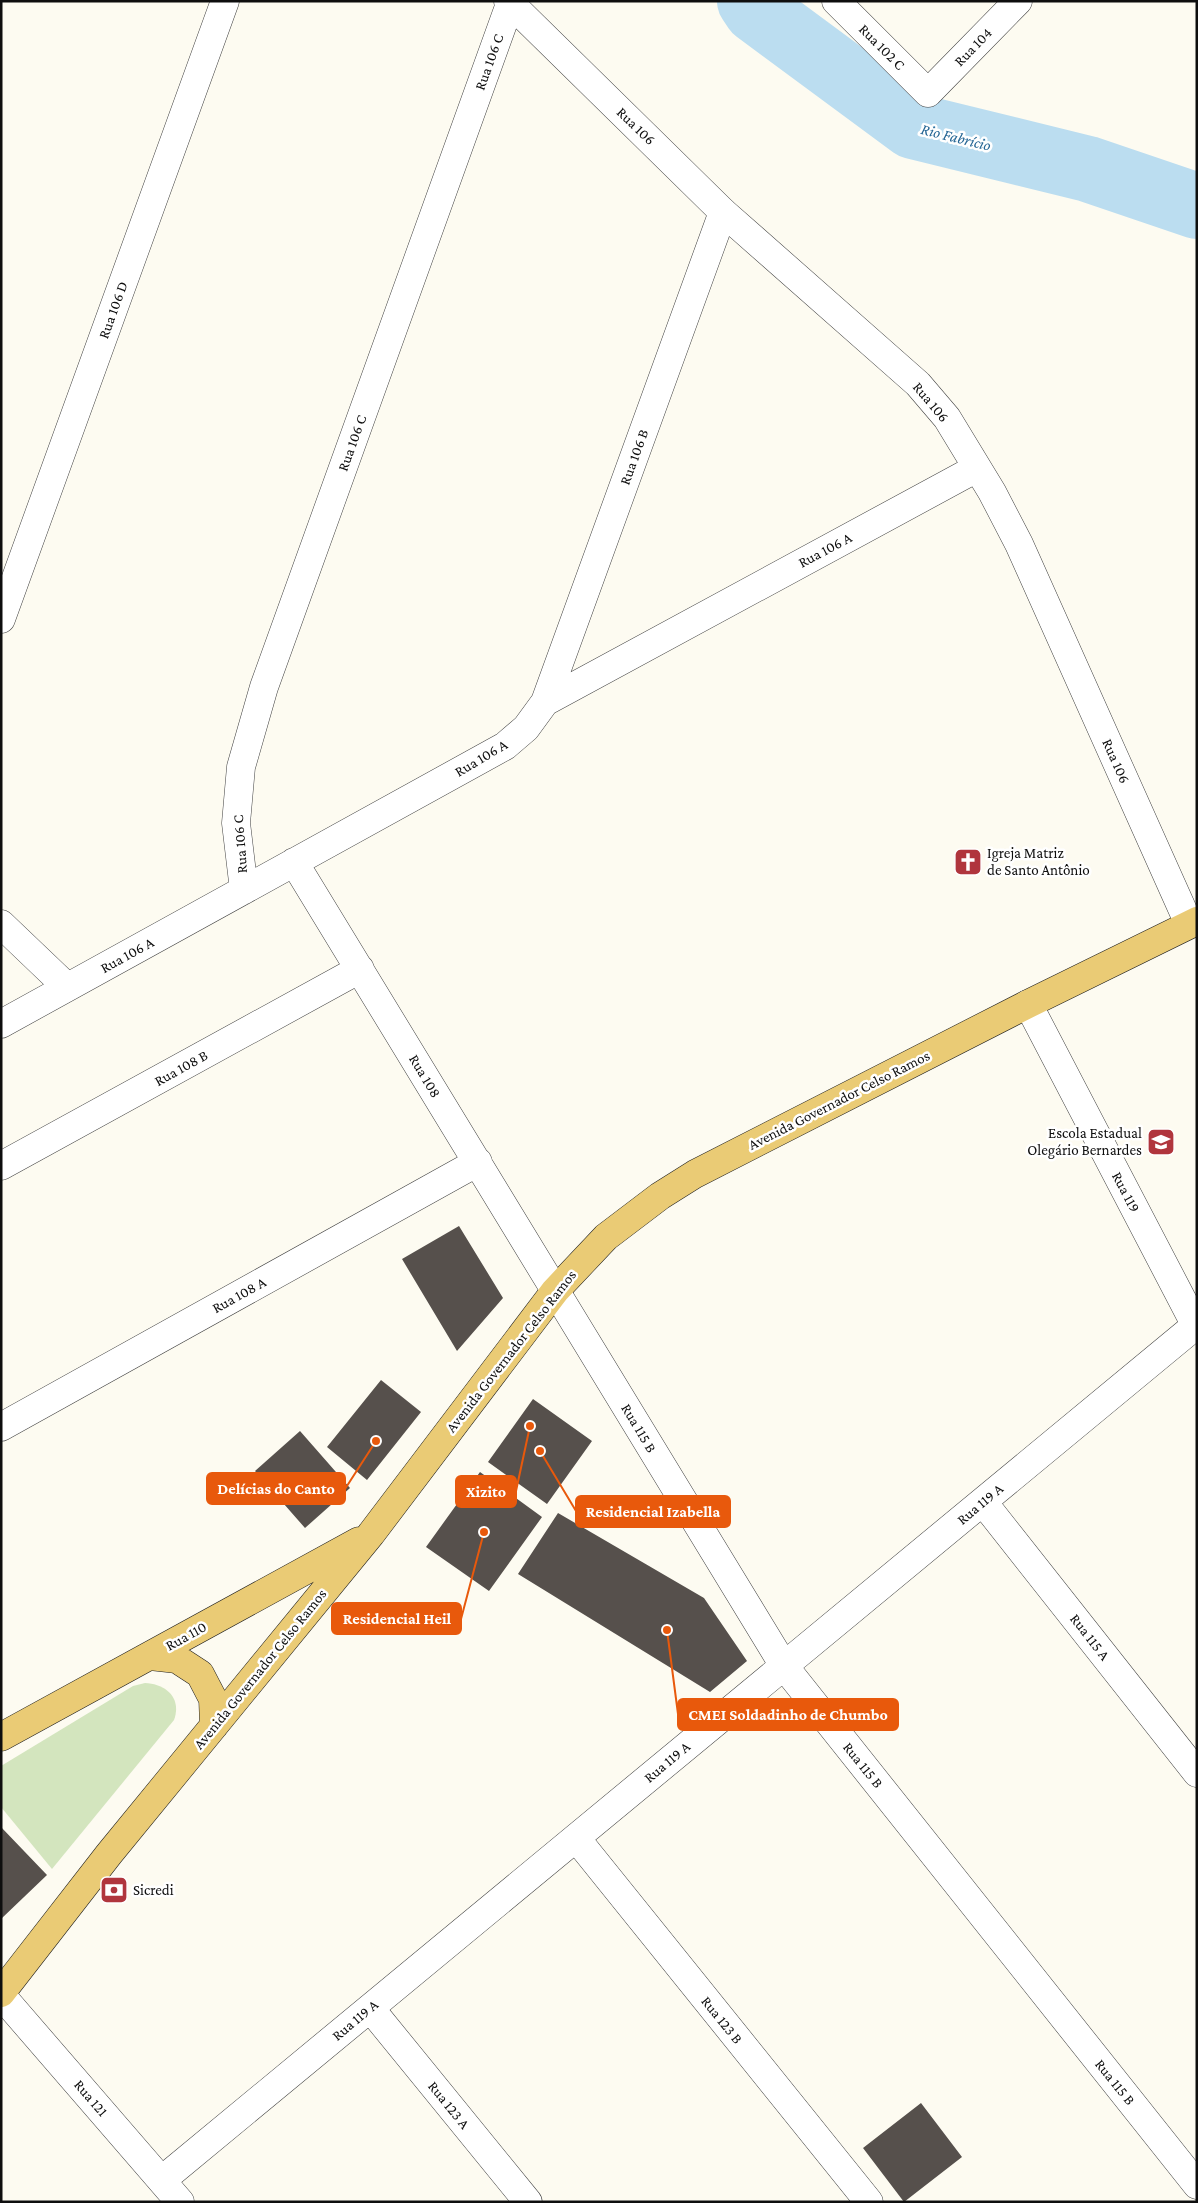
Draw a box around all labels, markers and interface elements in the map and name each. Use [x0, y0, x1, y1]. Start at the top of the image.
street label: Rua 102 C [856, 21, 908, 73]
street label: Rua 104 [951, 25, 995, 69]
street label: Rua 106 C [471, 32, 507, 92]
street label: Rua 106 [614, 104, 658, 148]
water label: Rio Fabrício [919, 120, 993, 154]
street label: Rua 106 D [95, 279, 131, 341]
street label: Rua 106 [910, 379, 952, 425]
street label: Rua 106 C [334, 413, 370, 473]
street label: Rua 106 B [617, 427, 651, 487]
street label: Rua 106 A [796, 529, 855, 571]
street label: Rua 106 A [452, 736, 510, 780]
street label: Rua 106 [1099, 736, 1133, 786]
street label: Rua 106 C [230, 814, 250, 874]
place label: Igreja Matriz de Santo Antônio [987, 845, 1090, 878]
church icon: Igreja Matriz de Santo Antônio [953, 847, 983, 877]
street label: Rua 106 A [98, 934, 157, 976]
street label: Rua 108 B [152, 1047, 210, 1089]
street label: Avenida Governador Celso Ramos [746, 1047, 932, 1153]
street label: Rua 108 [406, 1052, 444, 1100]
place label: Escola Estadual Olegário Bernardes [1027, 1125, 1142, 1159]
school or university icon: Escola Estadual Olegário Bernardes [1146, 1127, 1176, 1157]
street label: Rua 119 [1109, 1169, 1143, 1215]
street label: Avenida Governador Celso Ramos [443, 1267, 579, 1435]
street label: Rua 108 A [209, 1274, 269, 1316]
street label: Rua 115 B [618, 1401, 660, 1455]
callout: Delícias do Canto [207, 1473, 345, 1504]
callout: Xizito [456, 1476, 516, 1507]
text: Delícias do Canto [217, 1480, 335, 1497]
street label: Rua 119 A [954, 1480, 1006, 1528]
text: Xizito [466, 1483, 506, 1500]
callout: Residencial Izabella [576, 1496, 730, 1527]
text: Residencial Izabella [586, 1503, 720, 1520]
street label: Avenida Governador Celso Ramos [190, 1586, 330, 1752]
callout: Residencial Heil [332, 1603, 461, 1634]
text: Residencial Heil [343, 1610, 452, 1627]
street label: Rua 115 A [1067, 1611, 1113, 1664]
street label: Rua 110 [163, 1618, 209, 1654]
callout: CMEI Soldadinho de Chumbo [678, 1699, 898, 1730]
text: CMEI Soldadinho de Chumbo [688, 1706, 888, 1723]
street label: Rua 119 A [641, 1738, 693, 1786]
street label: Rua 115 B [840, 1739, 886, 1791]
bank icon: Sicredi [99, 1875, 129, 1905]
place label: Sicredi [133, 1882, 174, 1898]
street label: Rua 123 B [698, 1993, 746, 2047]
street label: Rua 119 A [329, 1996, 381, 2044]
street label: Rua 115 B [1092, 2056, 1138, 2108]
street label: Rua 121 [71, 2077, 111, 2119]
street label: Rua 123 A [425, 2078, 473, 2132]

